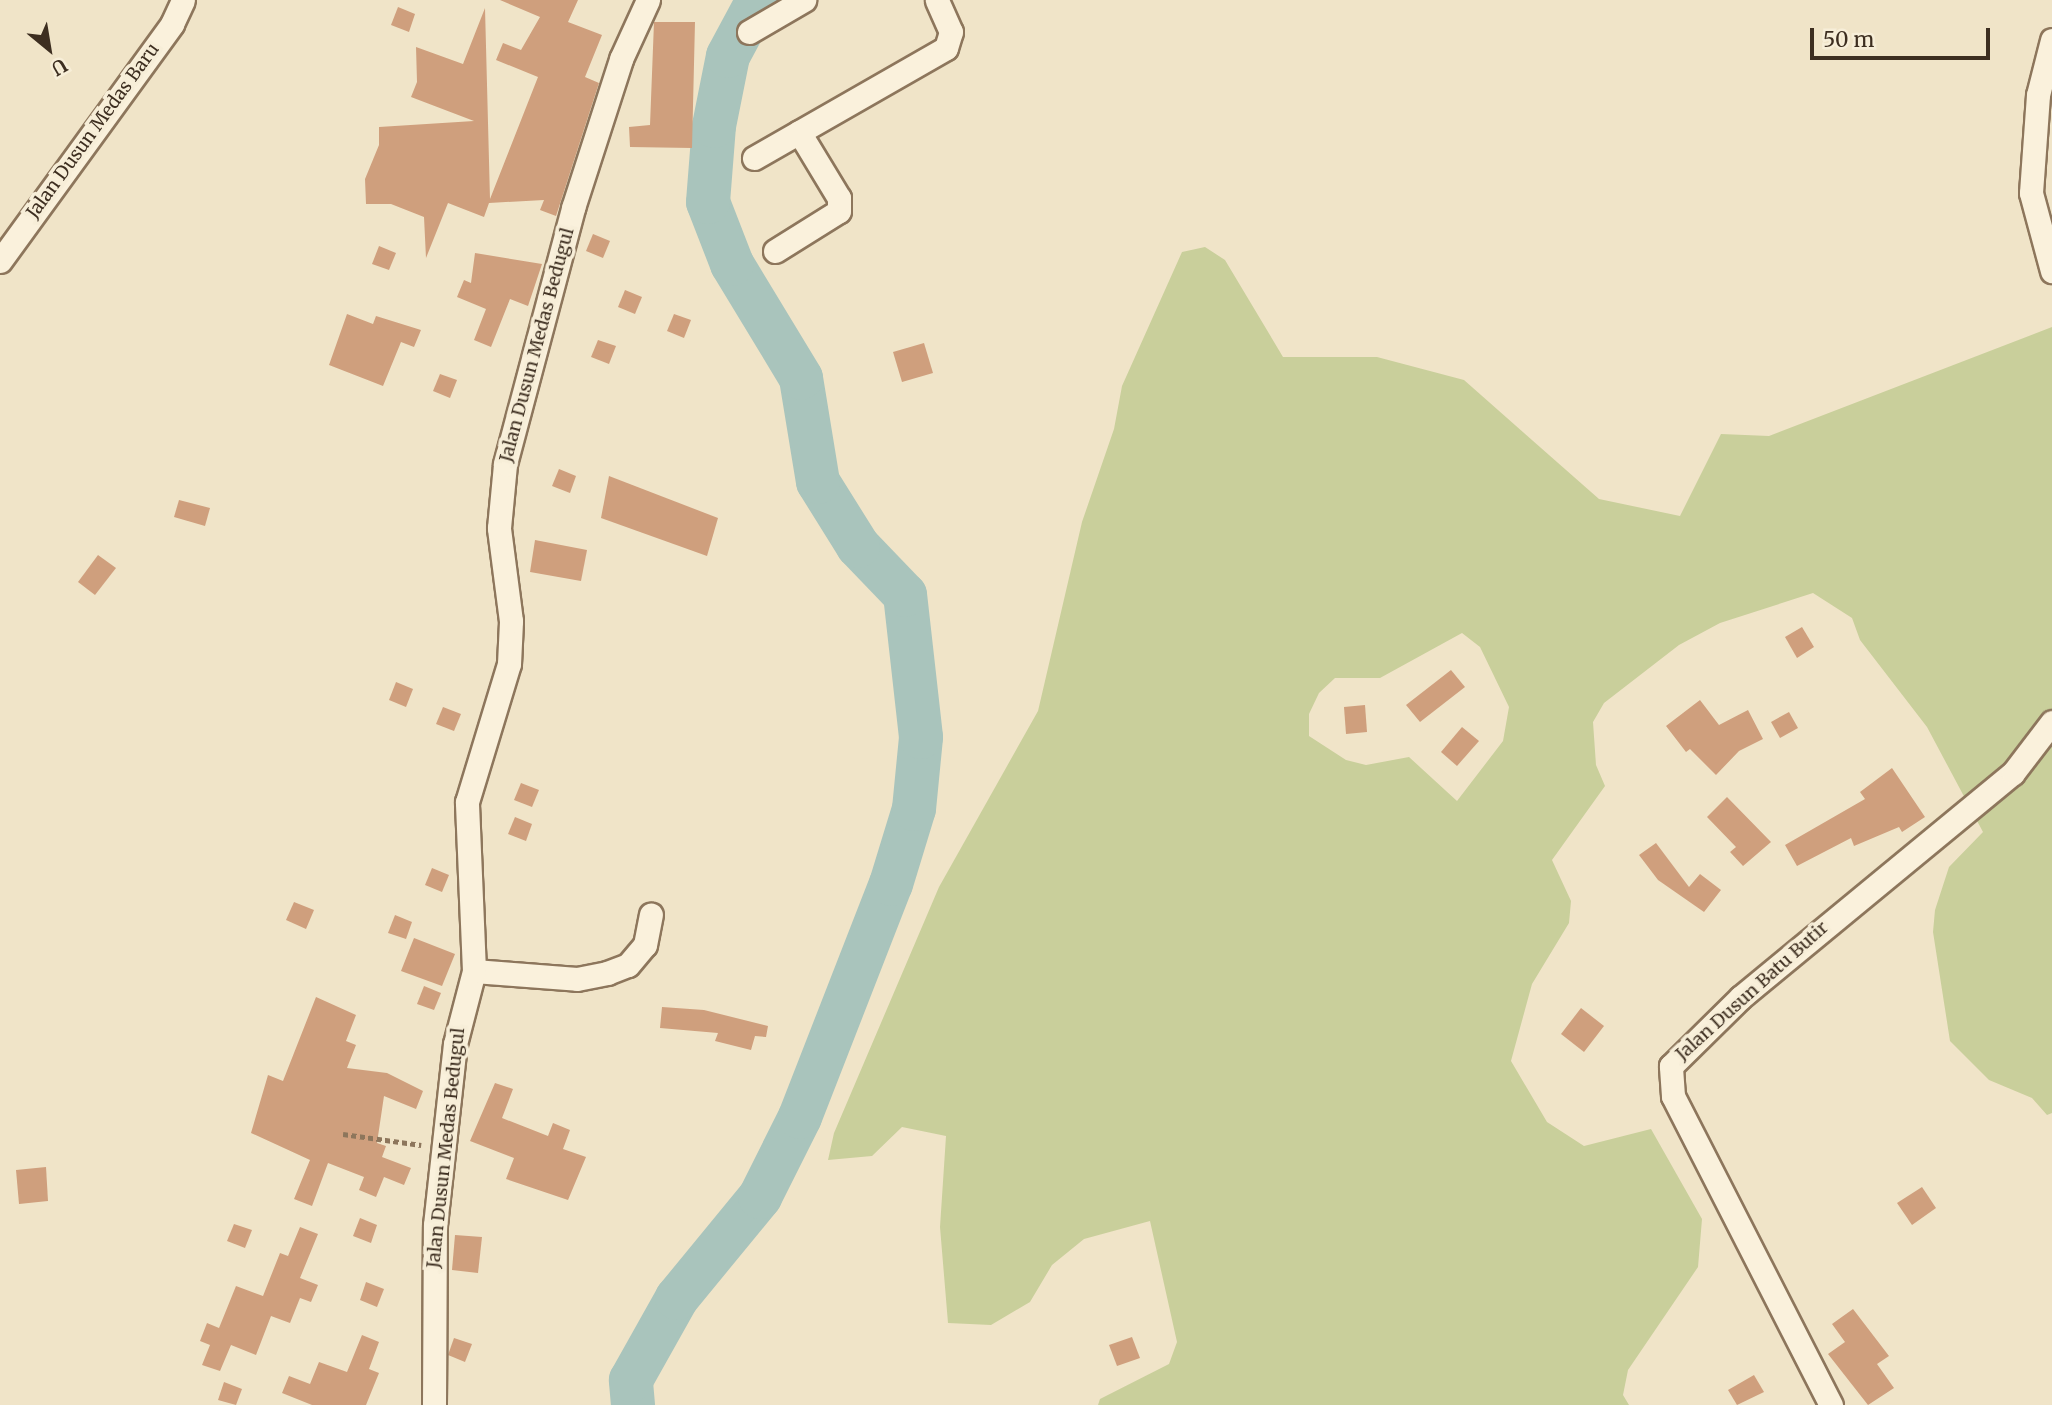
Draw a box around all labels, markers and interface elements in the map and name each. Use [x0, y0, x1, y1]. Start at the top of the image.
north arrow [14, 14, 84, 84]
scale bar [1814, 14, 1994, 58]
text: 50 m [1823, 26, 1874, 53]
street label: Jalan Dusun Medas Baru [22, 39, 164, 223]
text: U [47, 53, 72, 81]
street label: Jalan Dusun Medas Bedugul [495, 226, 579, 464]
street label: Jalan Dusun Batu Butir [1671, 917, 1833, 1065]
street label: Jalan Dusun Medas Bedugul [423, 1027, 469, 1269]

